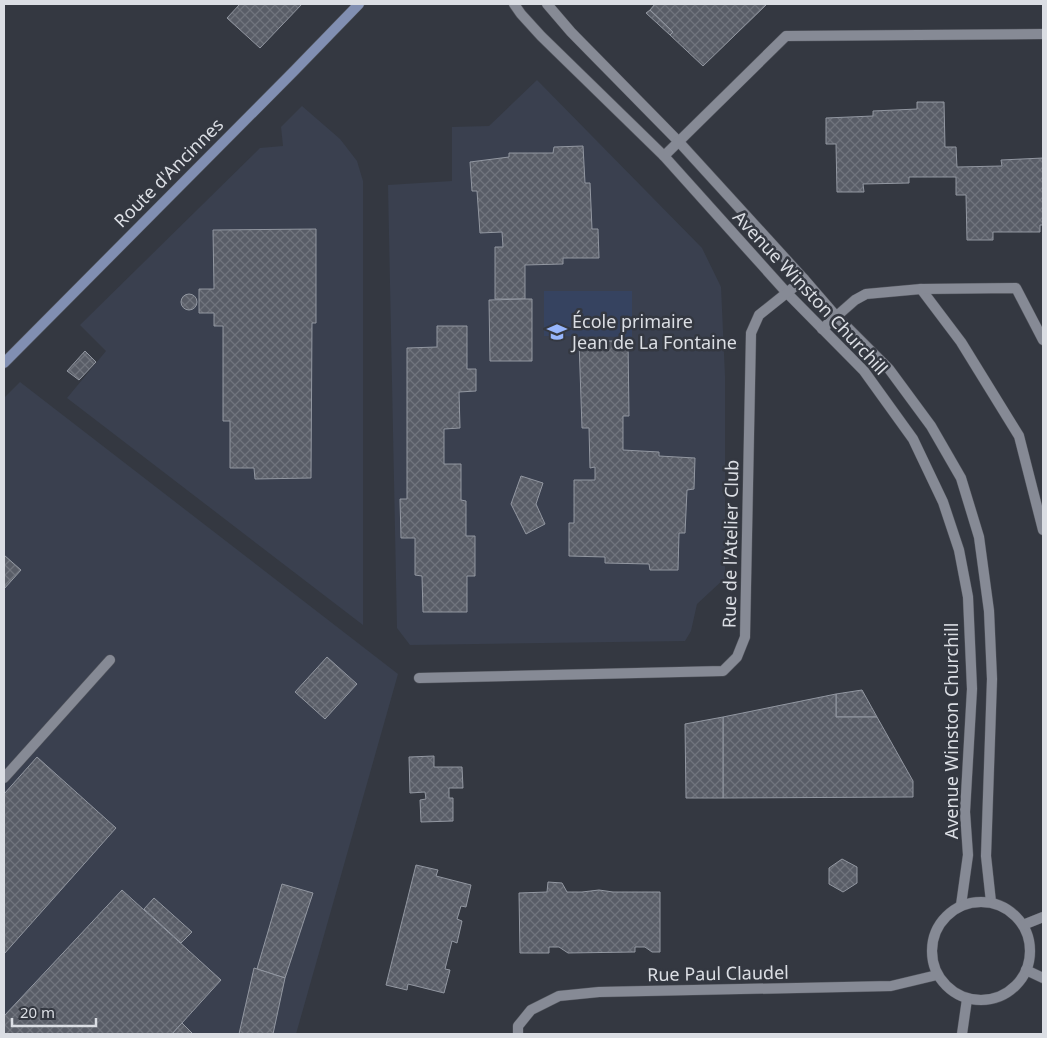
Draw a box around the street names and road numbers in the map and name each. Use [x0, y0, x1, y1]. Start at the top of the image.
street label: Route d'Ancinnes [108, 112, 228, 232]
street label: Avenue Winston Churchill [728, 205, 893, 380]
street label: Rue de l'Atelier Club [717, 460, 743, 628]
street label: Avenue Winston Churchill [939, 623, 963, 839]
street label: Rue Paul Claudel [647, 960, 789, 986]

